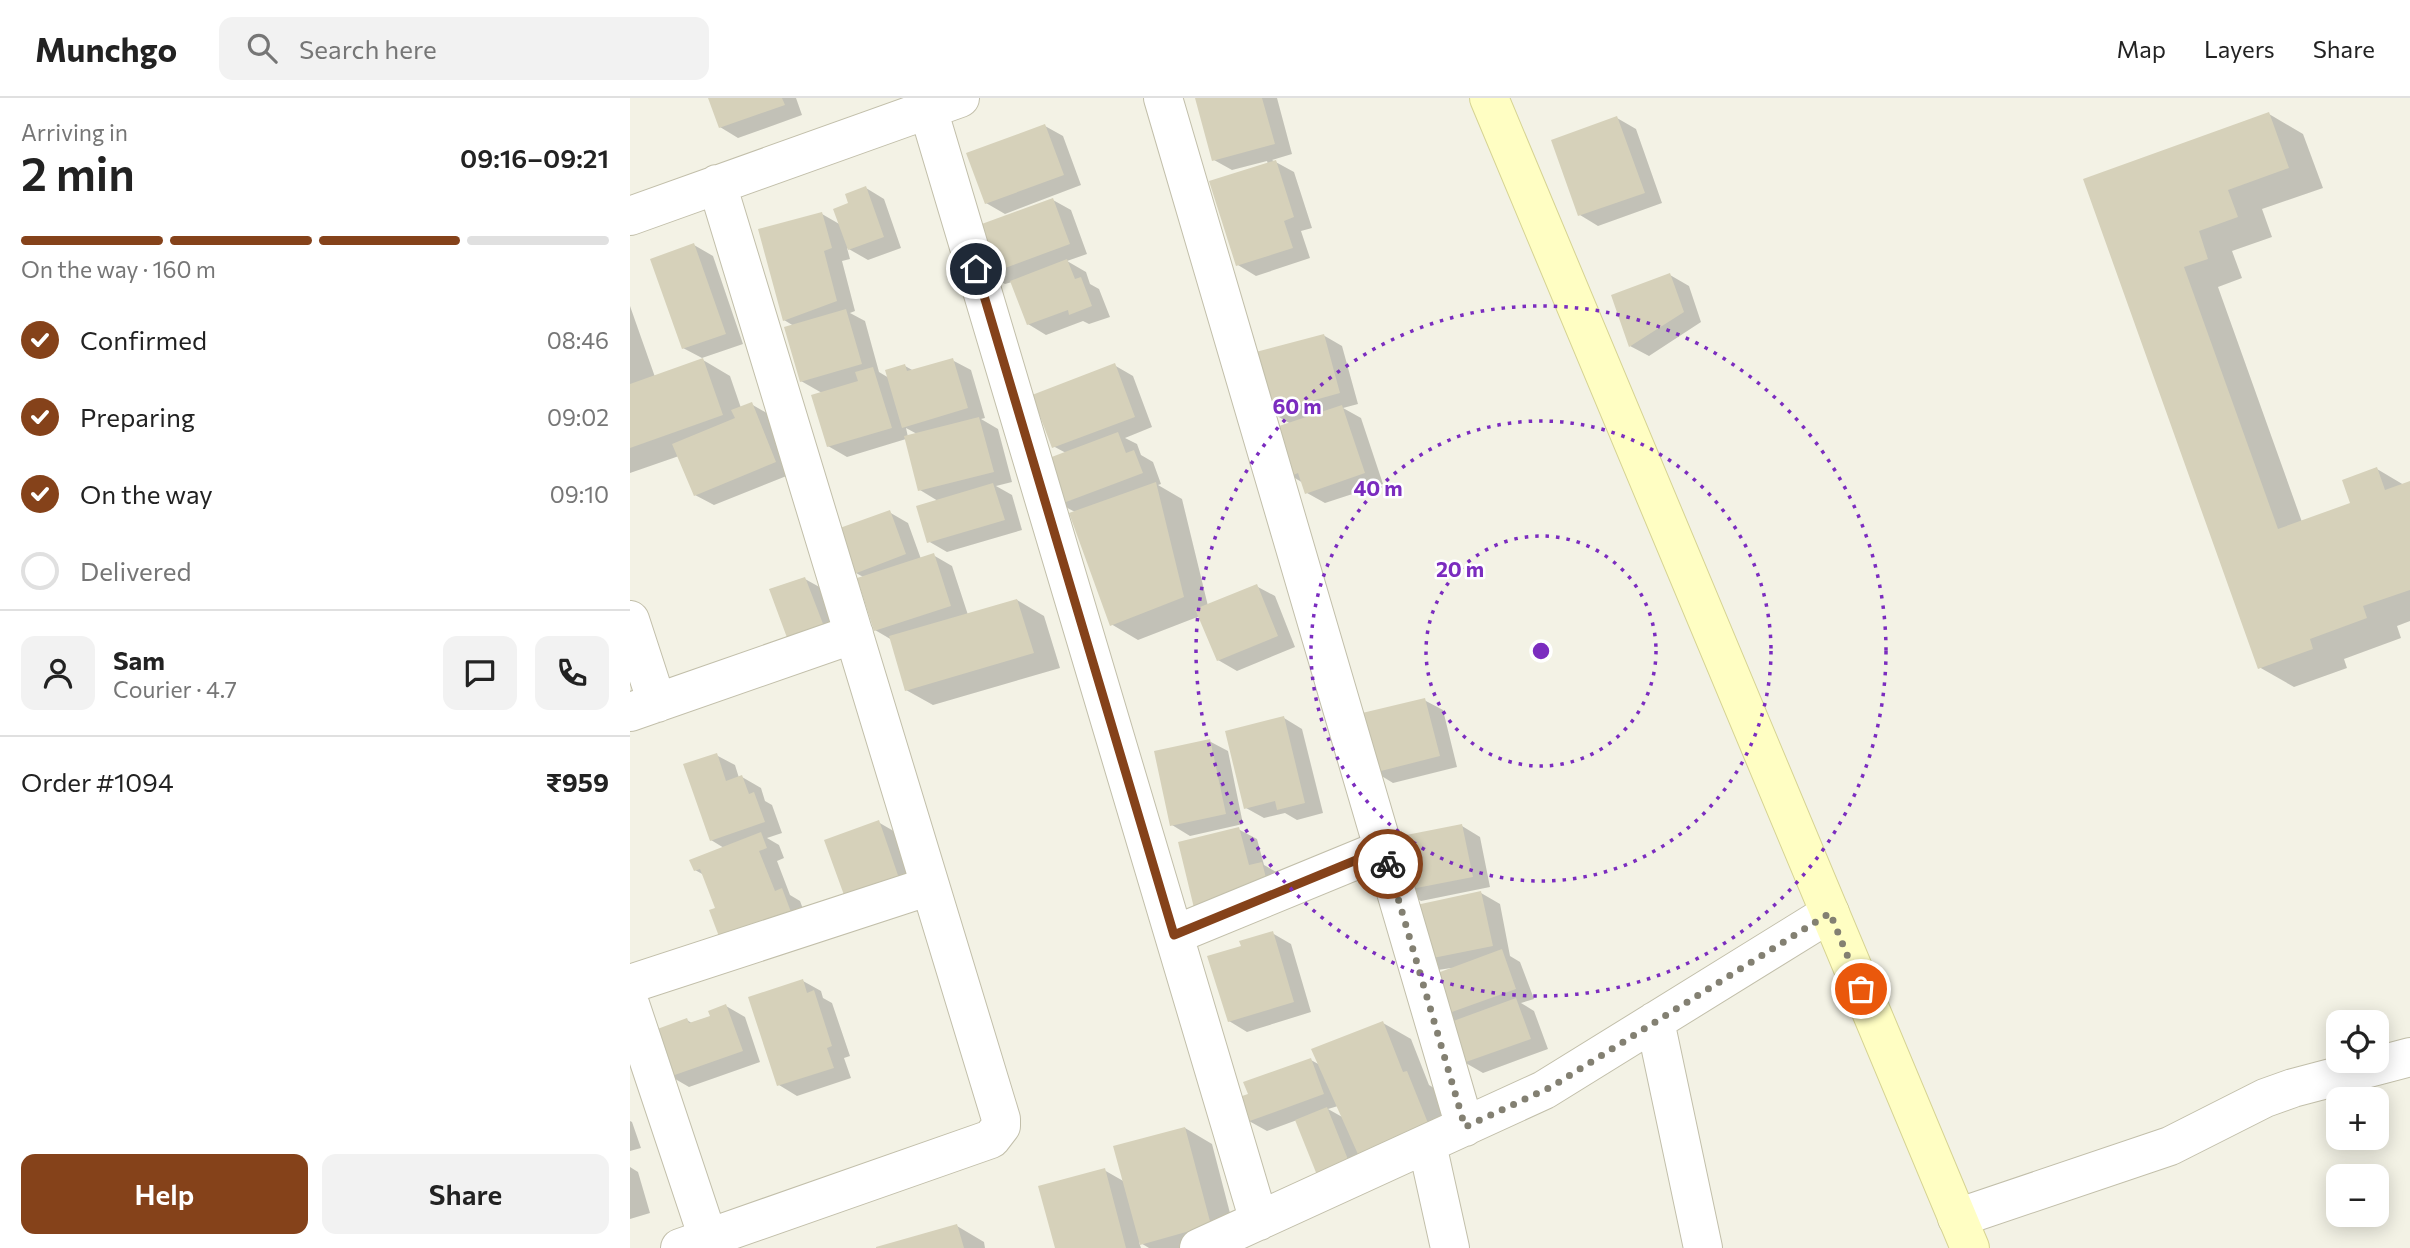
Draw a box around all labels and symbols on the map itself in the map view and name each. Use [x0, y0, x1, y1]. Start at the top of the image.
pin [946, 239, 1006, 299]
text: 60 m [1272, 393, 1322, 418]
text: 40 m [1353, 475, 1403, 500]
text: 20 m [1436, 556, 1484, 581]
centre of rings [1529, 639, 1553, 663]
courier [1353, 829, 1423, 899]
pin [1831, 959, 1891, 1019]

